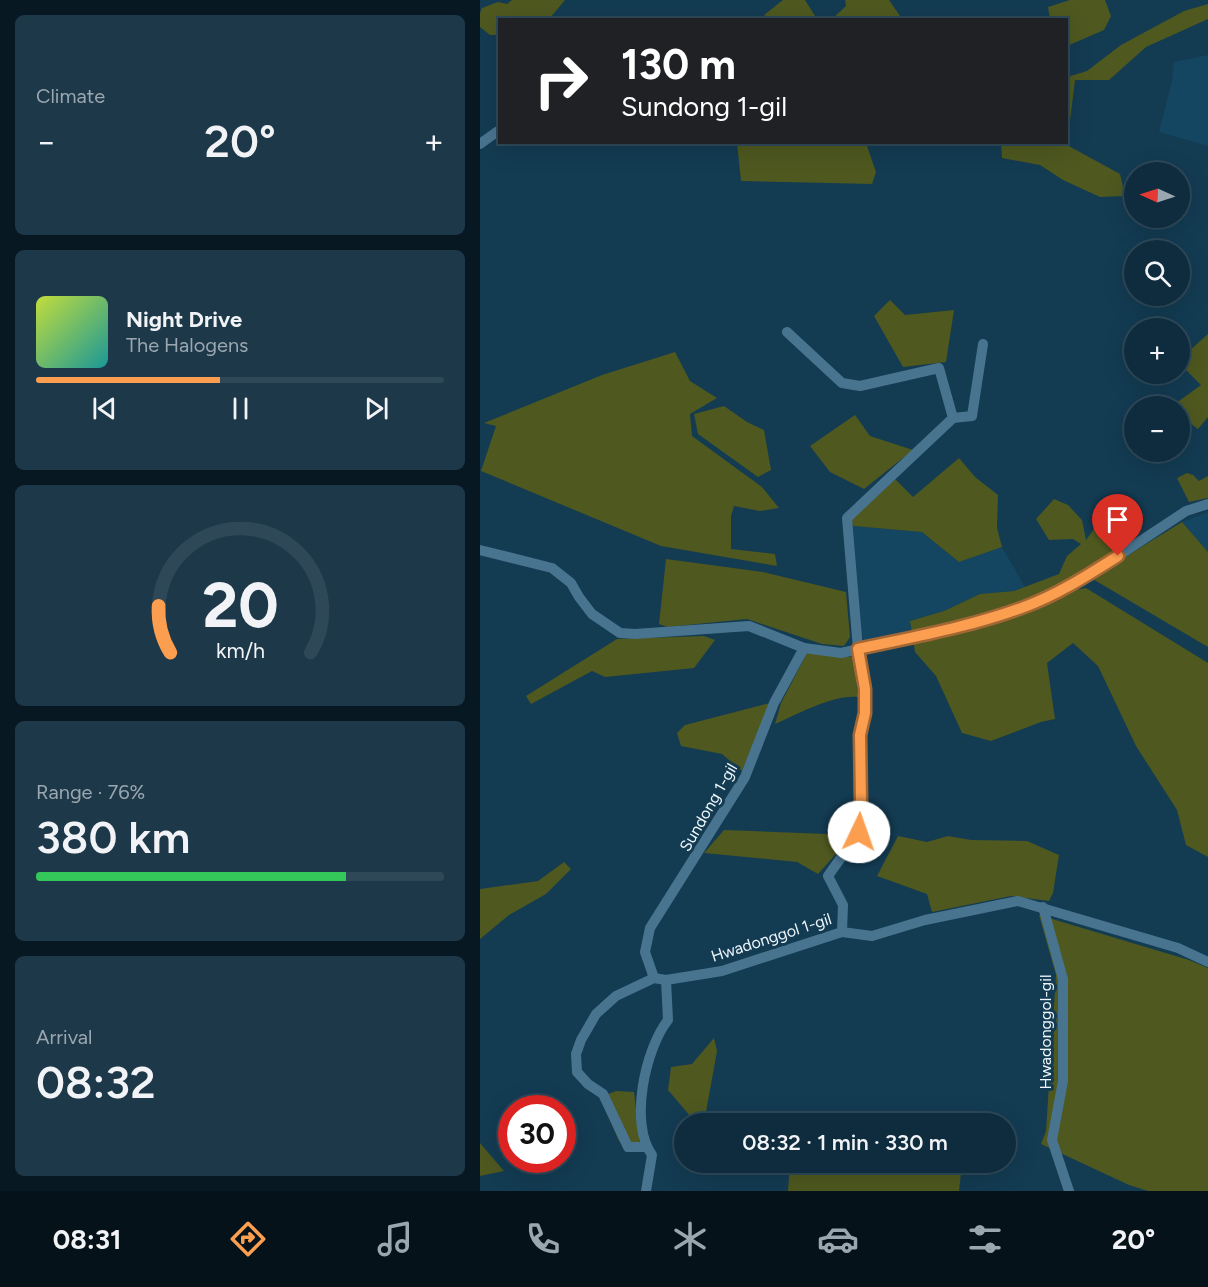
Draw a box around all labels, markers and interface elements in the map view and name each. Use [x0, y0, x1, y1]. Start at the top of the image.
text: 130 m [621, 39, 736, 90]
icon: right [522, 42, 600, 120]
text: Climate [36, 84, 105, 108]
text: Sundong 1-gil [621, 90, 787, 123]
text: 20° [204, 114, 276, 168]
text: − [36, 122, 57, 161]
text: + [423, 122, 444, 161]
north arrow [1124, 162, 1190, 228]
map controls [1124, 162, 1190, 462]
button: search [1124, 240, 1190, 306]
text: Night Drive [126, 306, 242, 333]
button: + [1124, 318, 1190, 384]
text: The Halogens [126, 333, 248, 357]
icon: previous [88, 392, 121, 425]
icon: pause [224, 392, 257, 425]
icon: next [360, 392, 393, 425]
button: − [1124, 396, 1190, 462]
pin [1092, 494, 1143, 556]
icon: arrive [1101, 503, 1134, 536]
text: 20 [202, 568, 278, 643]
text: km/h [216, 638, 264, 663]
street label: Sundong 1-gil [676, 760, 741, 855]
text: Range · 76% [36, 780, 145, 804]
position arrow [827, 800, 891, 864]
text: 380 km [36, 810, 190, 864]
street label: Hwadonggol 1-gil [709, 909, 834, 966]
street label: Hwadonggol-gil [1036, 975, 1055, 1090]
text: Arrival [36, 1025, 92, 1049]
text: 08:32 [36, 1055, 156, 1109]
speed limit sign: 30 [498, 1095, 576, 1173]
text: 08:32 · 1 min · 330 m [742, 1129, 948, 1156]
icon: directions [227, 1218, 269, 1260]
icon: music [374, 1218, 416, 1260]
icon: phone [522, 1218, 564, 1260]
icon: climate [669, 1218, 711, 1260]
icon: car [817, 1218, 859, 1260]
icon: filters [964, 1218, 1006, 1260]
text: 08:31 [53, 1223, 121, 1256]
text: 20° [1112, 1223, 1155, 1256]

